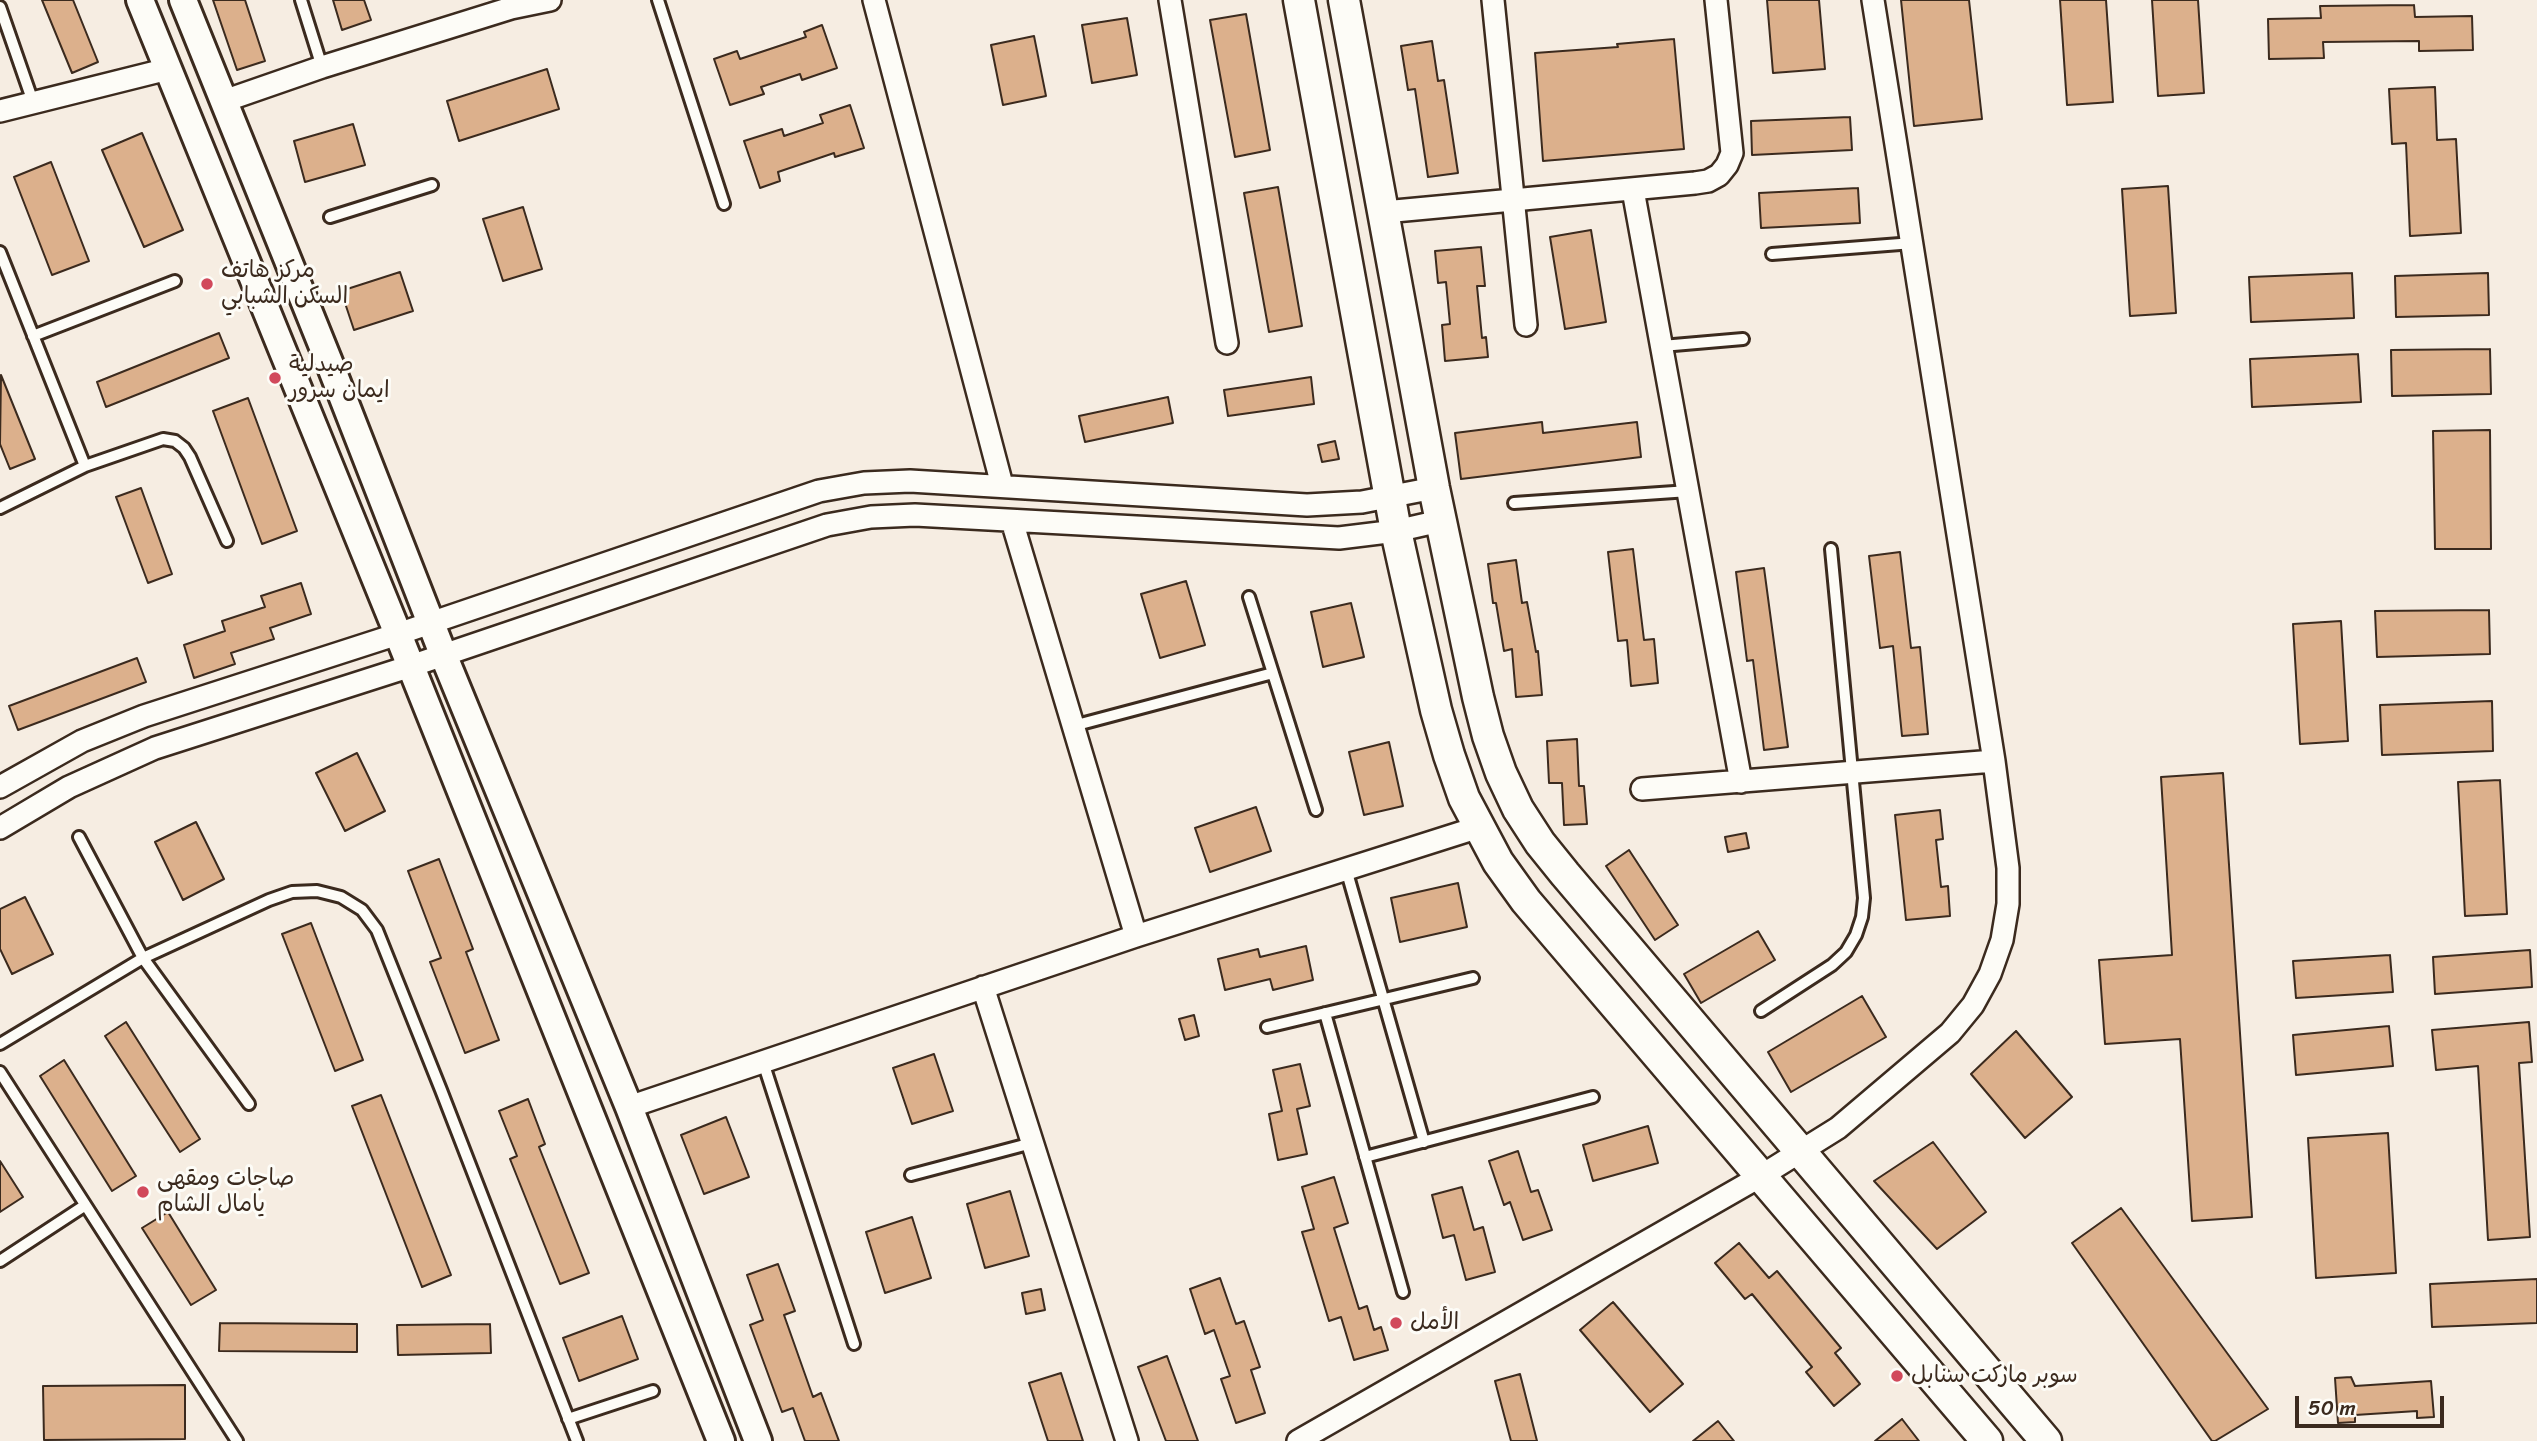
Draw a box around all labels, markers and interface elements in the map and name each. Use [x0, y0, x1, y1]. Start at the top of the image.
place label: مركز هاتف السكن الشبابي [221, 257, 348, 311]
marker: مركز هاتف السكن الشبابي [199, 276, 215, 292]
place label: صيدلية ايمان سرور [289, 351, 390, 405]
marker: صيدلية ايمان سرور [267, 370, 283, 386]
place label: صاجات ومقهى يامال الشام [157, 1165, 294, 1219]
marker: صاجات ومقهى يامال الشام [135, 1184, 151, 1200]
place label: الأمل [1410, 1309, 1459, 1337]
marker: الأمل [1388, 1315, 1404, 1331]
place label: سوبر ماركت سنابل [1911, 1362, 2078, 1390]
marker: سوبر ماركت سنابل [1889, 1368, 1905, 1384]
scale bar [2299, 1382, 2448, 1426]
text: 50 m [2308, 1389, 2356, 1427]

